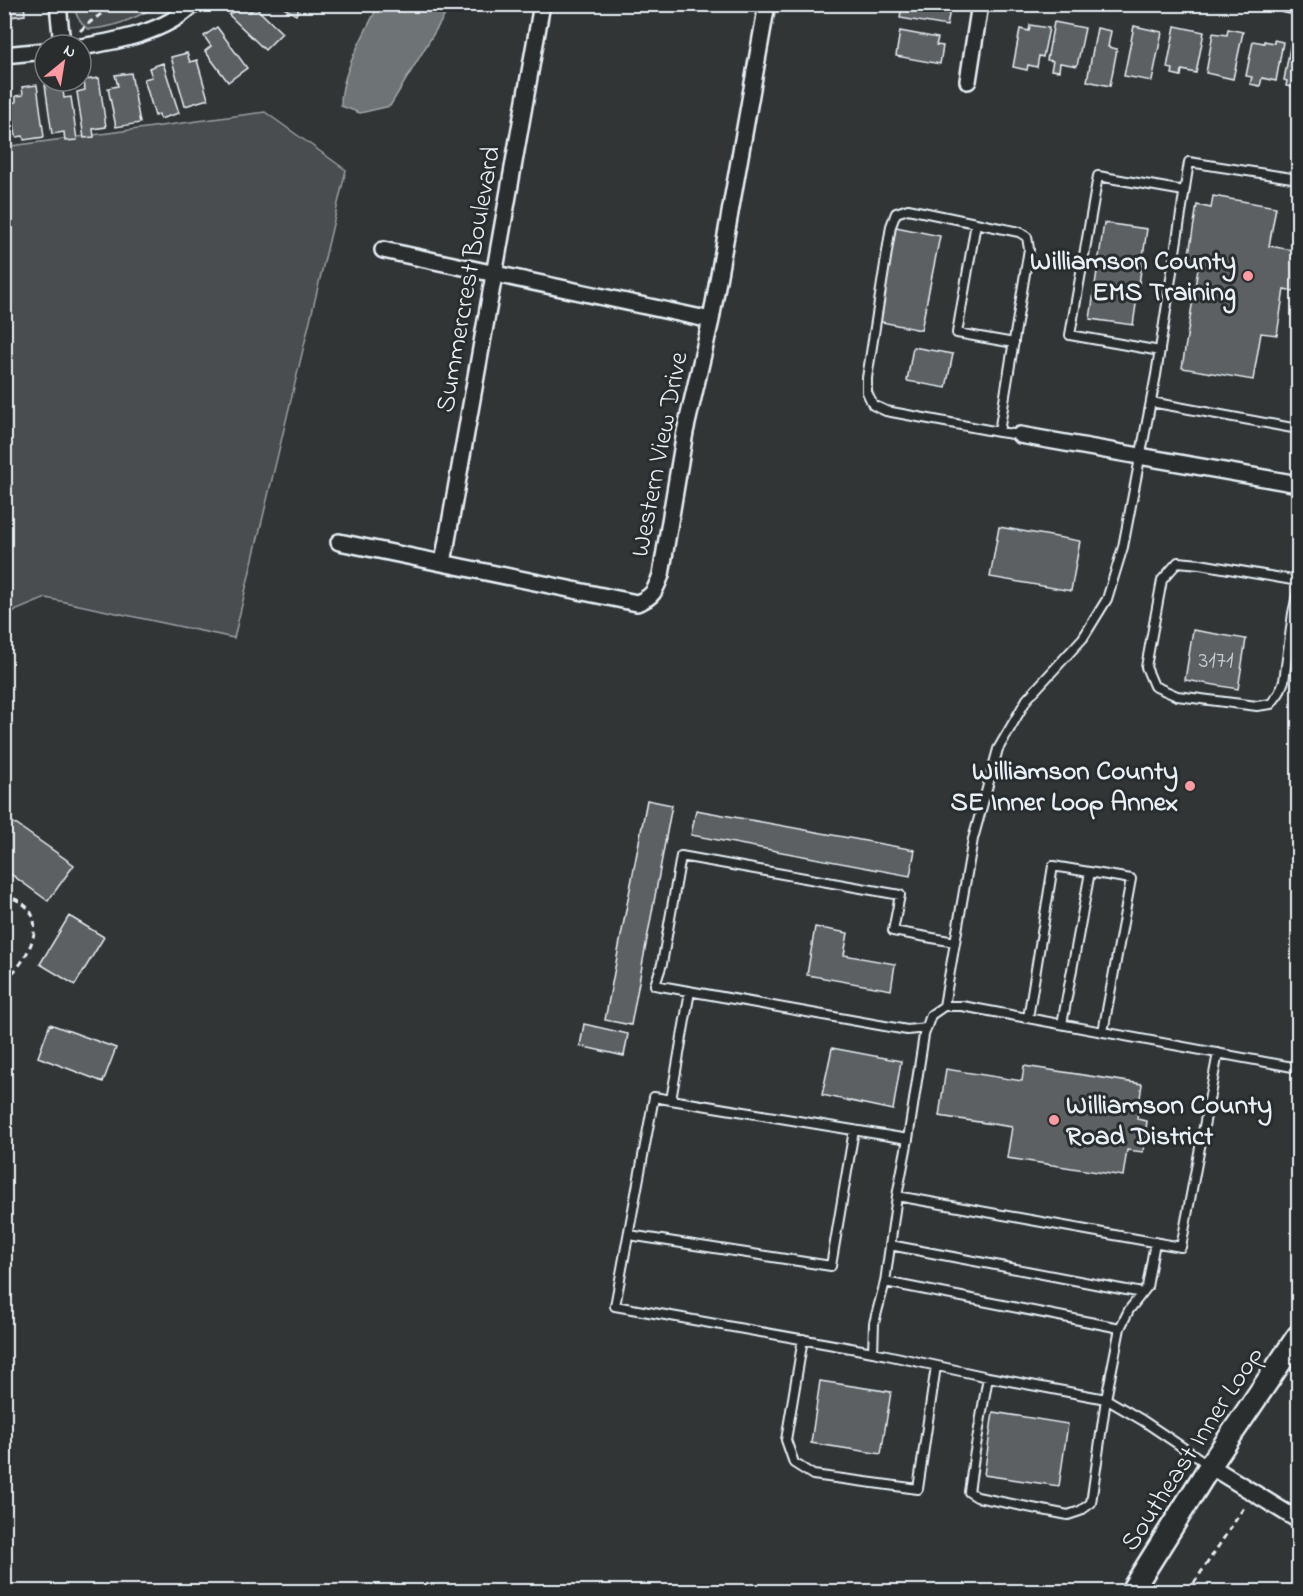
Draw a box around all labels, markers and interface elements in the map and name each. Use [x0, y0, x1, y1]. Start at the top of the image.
north arrow [33, 33, 93, 93]
text: N [59, 39, 80, 65]
street label: Summercrest Boulevard [427, 143, 512, 416]
place label: Williamson County EMS Training [1030, 243, 1236, 314]
marker: Williamson County EMS Training [1241, 269, 1255, 283]
street label: Western View Drive [621, 348, 700, 560]
house number: 3171 [1198, 644, 1234, 679]
place label: Williamson County SE Inner Loop Annex [950, 753, 1178, 823]
marker: Williamson County SE Inner Loop Annex [1183, 779, 1197, 793]
place label: Williamson County Road District [1066, 1087, 1272, 1157]
marker: Williamson County Road District [1047, 1113, 1061, 1127]
street label: Southeast Inner Loop [1112, 1339, 1274, 1560]

